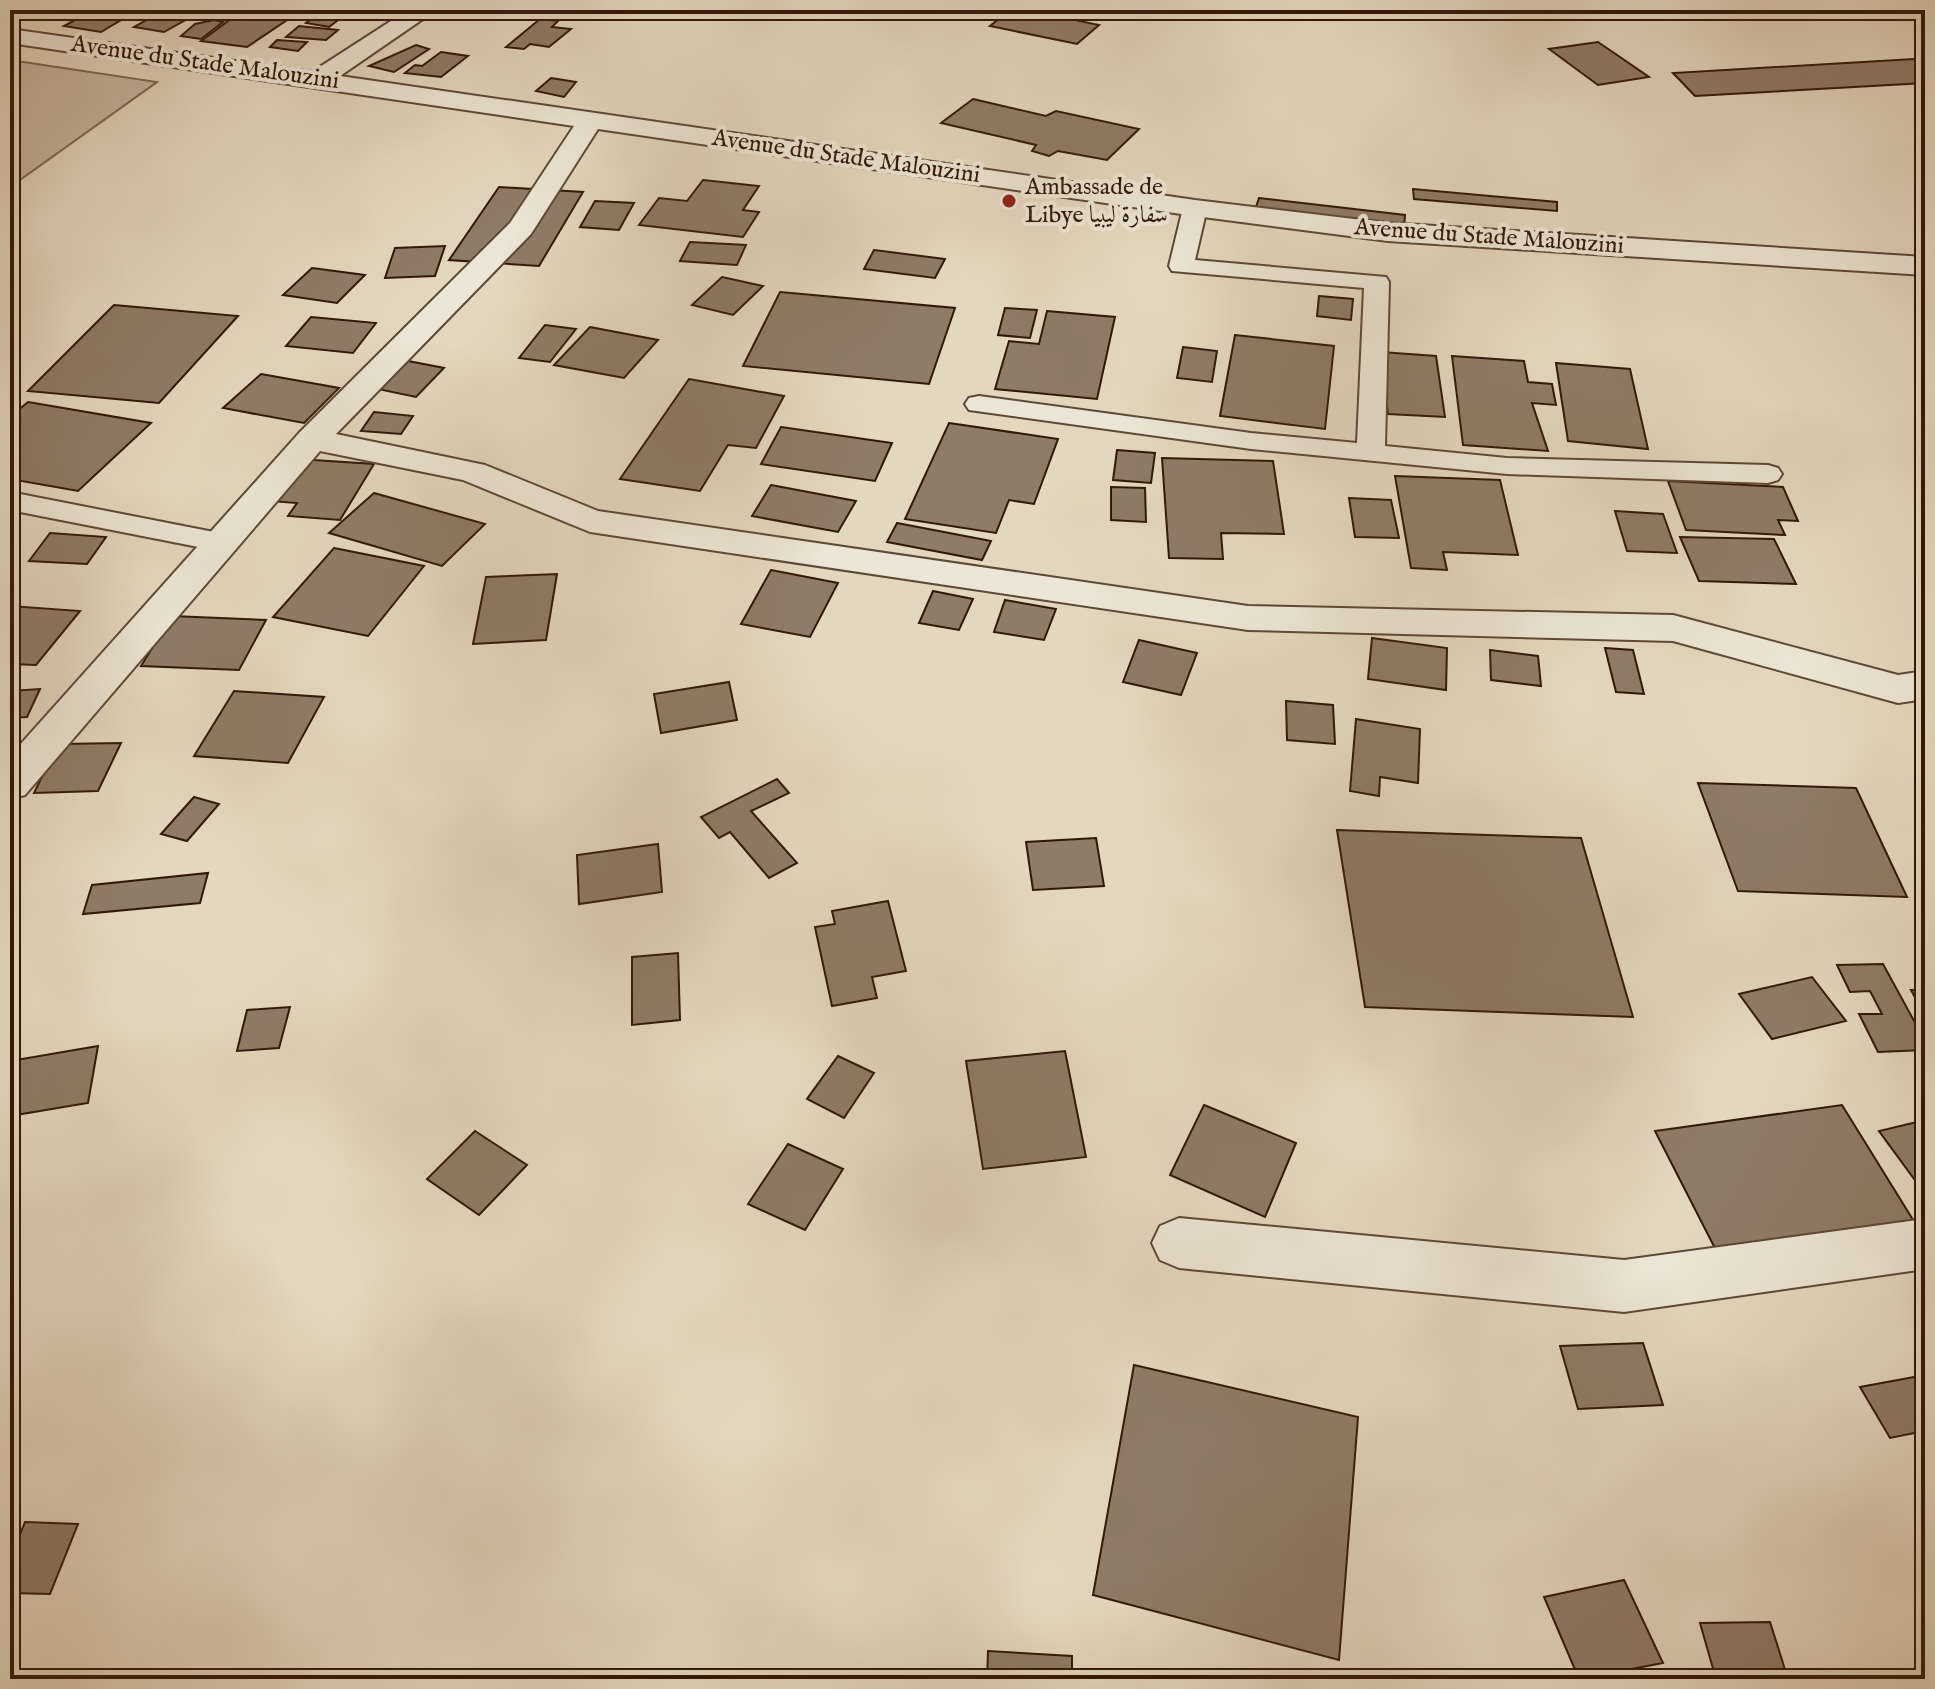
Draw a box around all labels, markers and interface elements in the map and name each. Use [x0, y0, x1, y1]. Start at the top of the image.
street label: Avenue du Stade Malouzini [68, 29, 341, 97]
street label: Avenue du Stade Malouzini [709, 123, 982, 191]
place label: Ambassade de Libye سفارة ليبيا [1024, 172, 1168, 231]
marker: Ambassade de Libye سفارة ليبيا [1000, 192, 1018, 210]
street label: Avenue du Stade Malouzini [1352, 212, 1625, 262]

